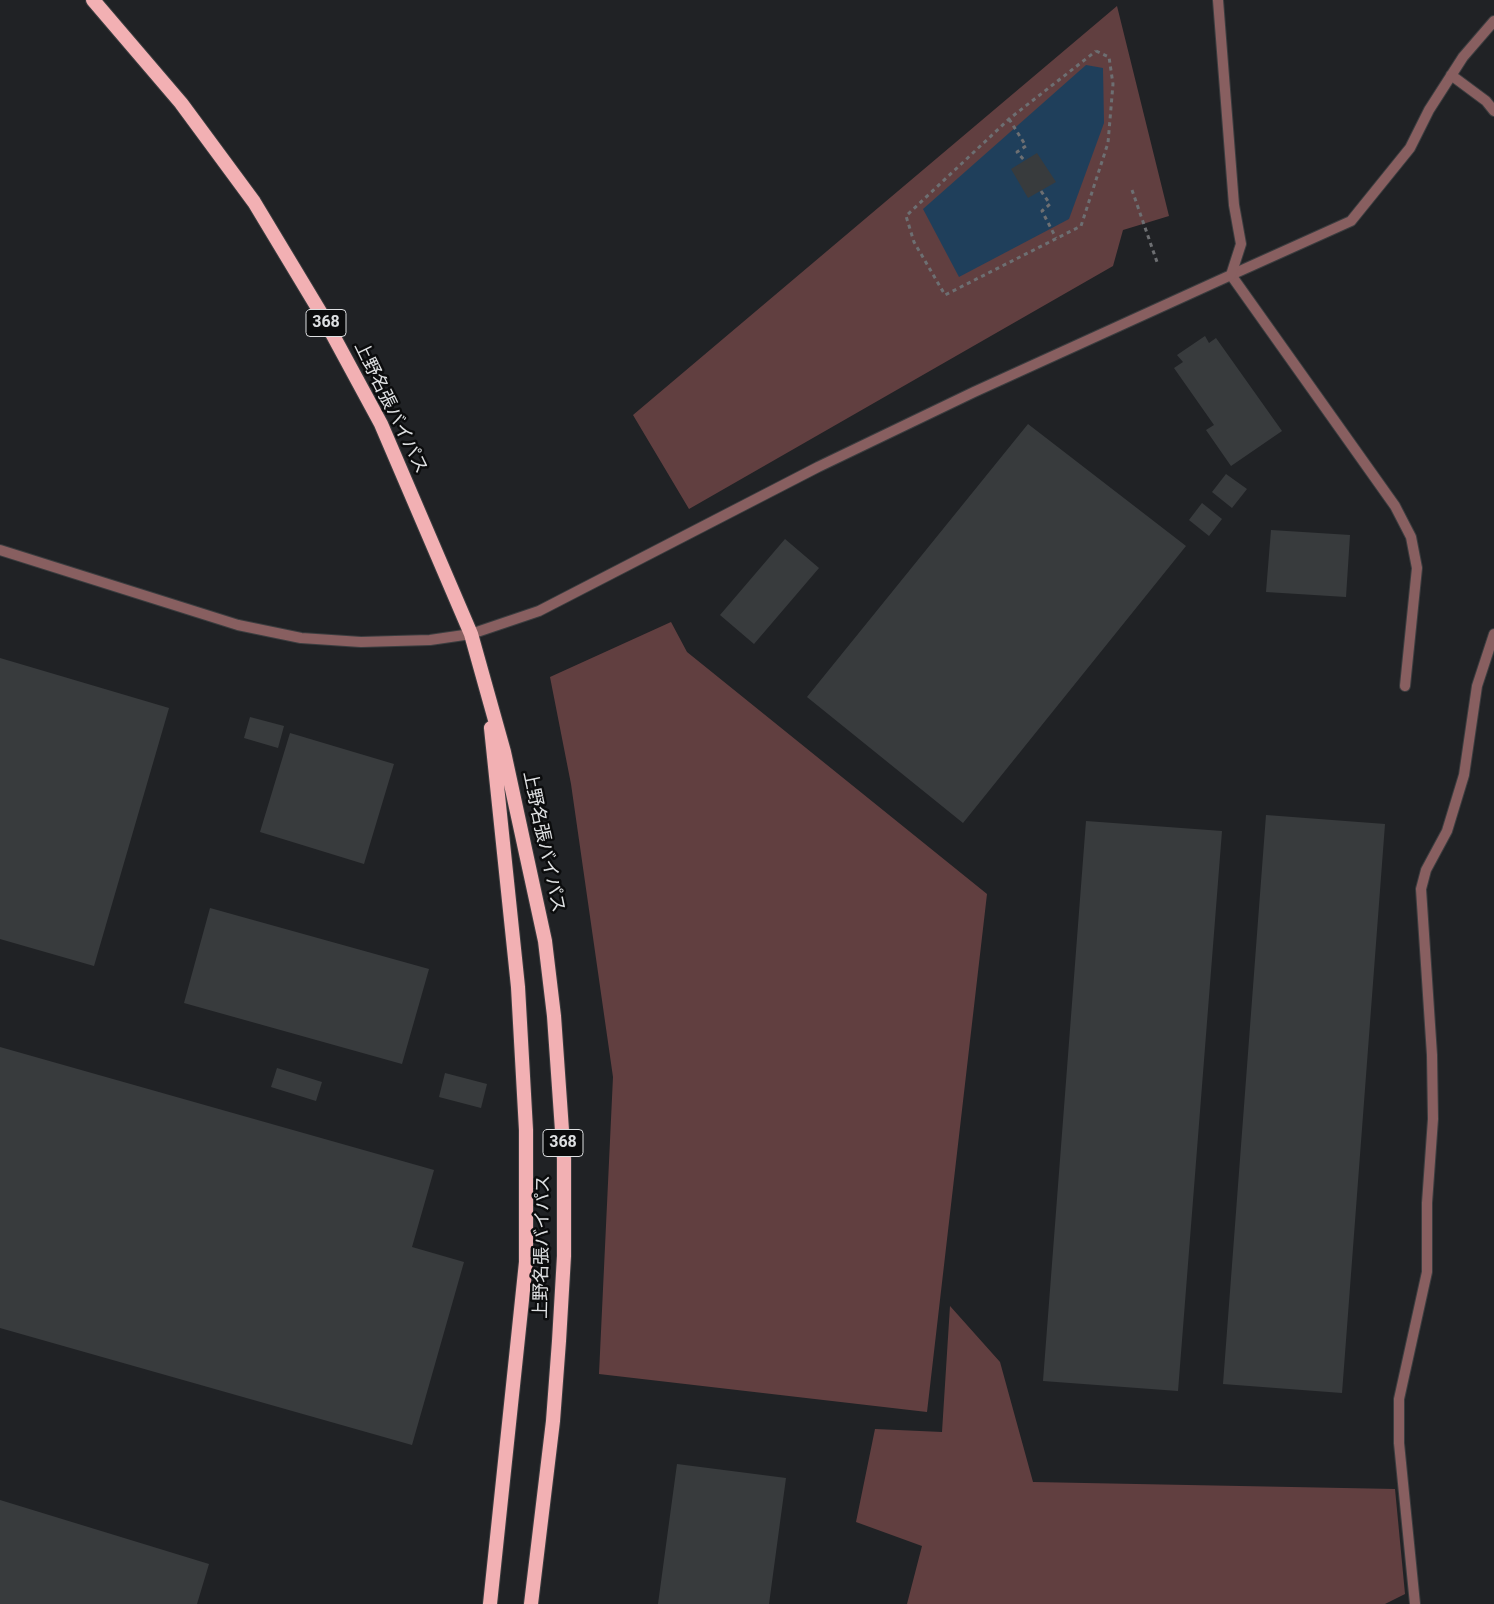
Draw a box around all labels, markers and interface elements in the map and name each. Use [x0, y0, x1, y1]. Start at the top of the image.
road number: 368 [306, 309, 346, 336]
street label: 上野名張バイパス [349, 339, 431, 477]
street label: 上野名張バイパス [517, 769, 569, 915]
road number: 368 [543, 1130, 583, 1156]
street label: 上野名張バイパス [531, 1175, 555, 1319]

